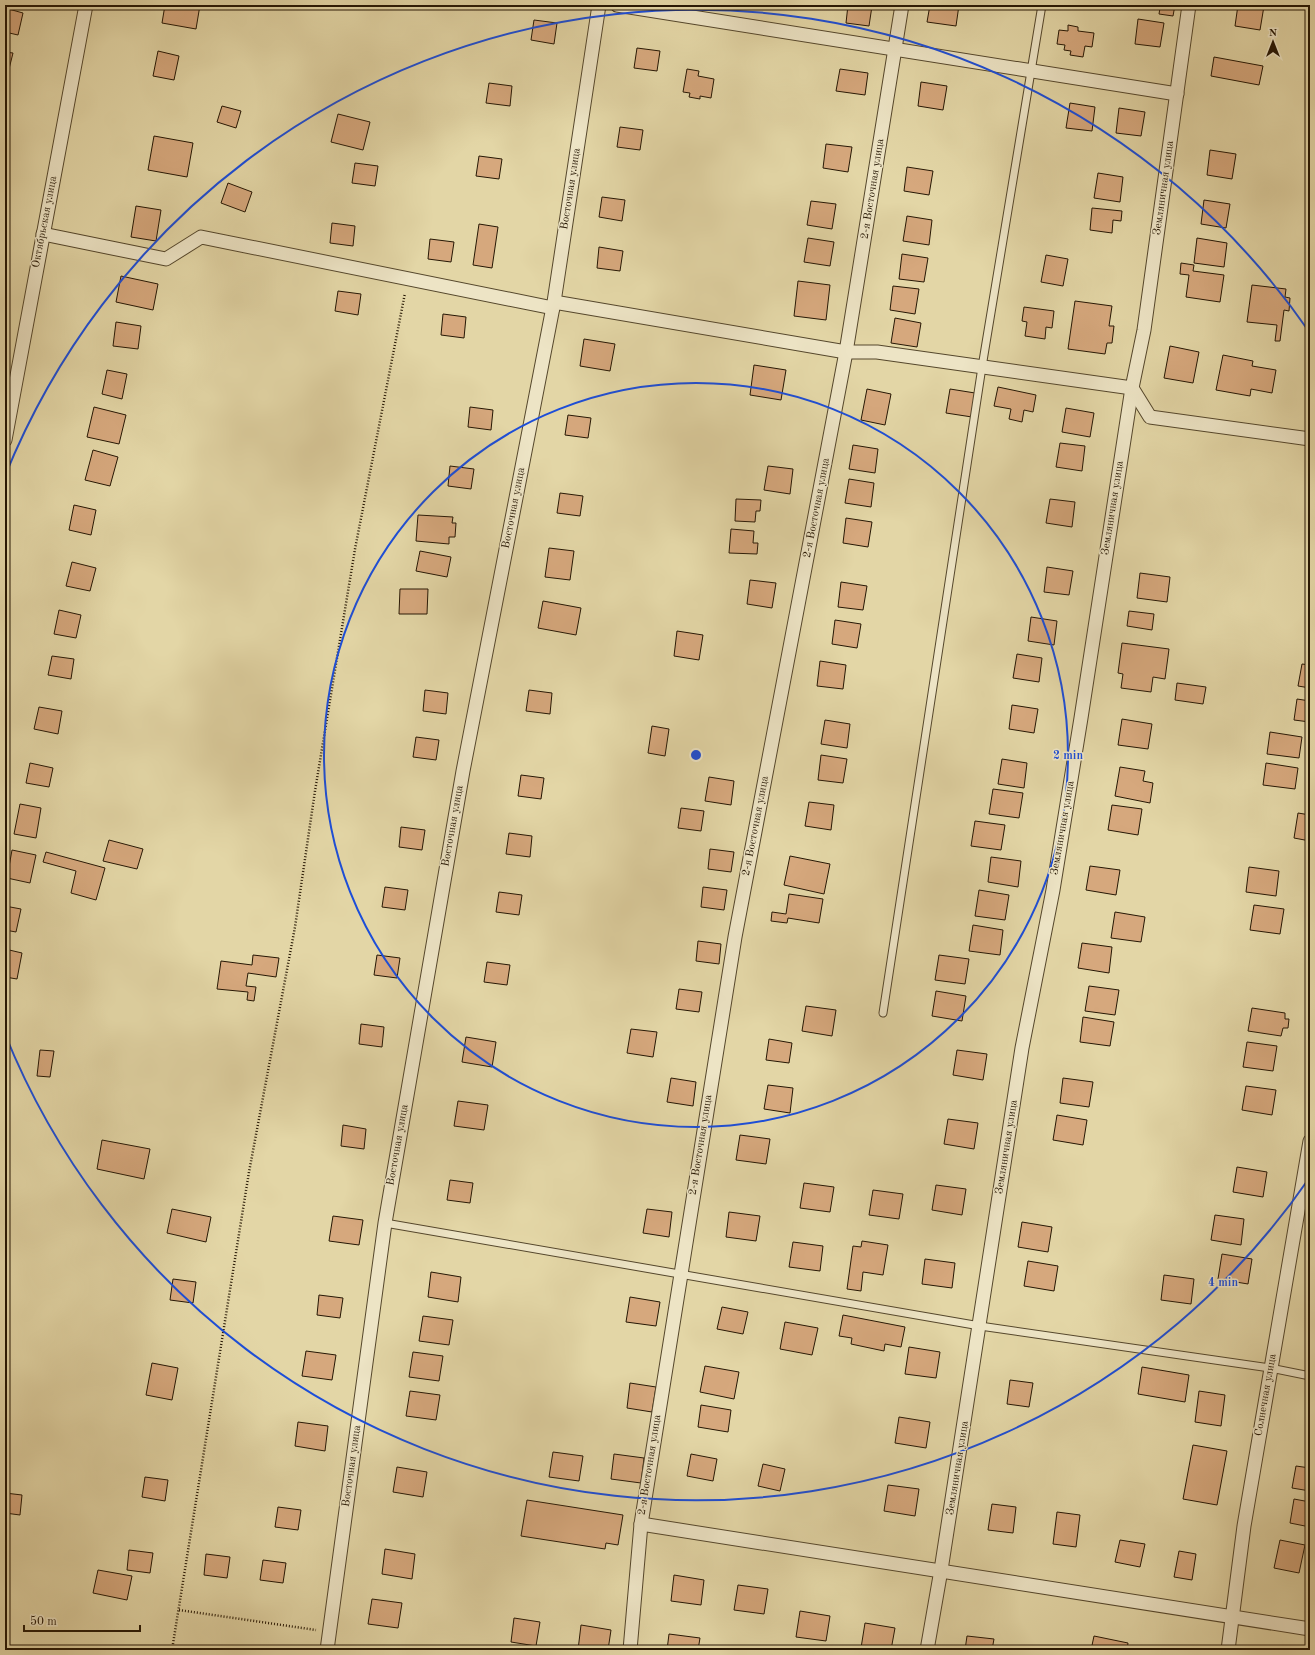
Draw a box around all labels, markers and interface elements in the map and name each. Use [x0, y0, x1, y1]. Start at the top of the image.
north arrow [1253, 22, 1293, 62]
text: N [1269, 28, 1278, 39]
street label: 2-я Восточная улица [860, 137, 886, 240]
street label: Земляничная улица [1152, 139, 1176, 236]
street label: Восточная улица [559, 147, 583, 231]
street label: Октябрьская улица [31, 175, 59, 269]
street label: 2-я Восточная улица [802, 457, 832, 559]
street label: Земляничная улица [1100, 459, 1126, 556]
street label: Восточная улица [501, 466, 527, 549]
centre of rings [689, 748, 703, 762]
text: 2 min [1053, 750, 1083, 762]
street label: 2-я Восточная улица [741, 775, 771, 877]
street label: Земляничная улица [1049, 780, 1077, 876]
street label: Восточная улица [440, 784, 466, 868]
street label: 2-я Восточная улица [688, 1093, 714, 1196]
street label: Земляничная улица [994, 1098, 1020, 1195]
street label: Восточная улица [385, 1103, 411, 1187]
text: 4 min [1208, 1277, 1238, 1289]
street label: Солнечная улица [1253, 1352, 1279, 1437]
street label: 2-я Восточная улица [637, 1413, 663, 1516]
street label: Земляничная улица [945, 1419, 971, 1516]
street label: Восточная улица [341, 1424, 363, 1508]
scale bar [24, 1607, 140, 1633]
text: 50 m [30, 1615, 57, 1628]

